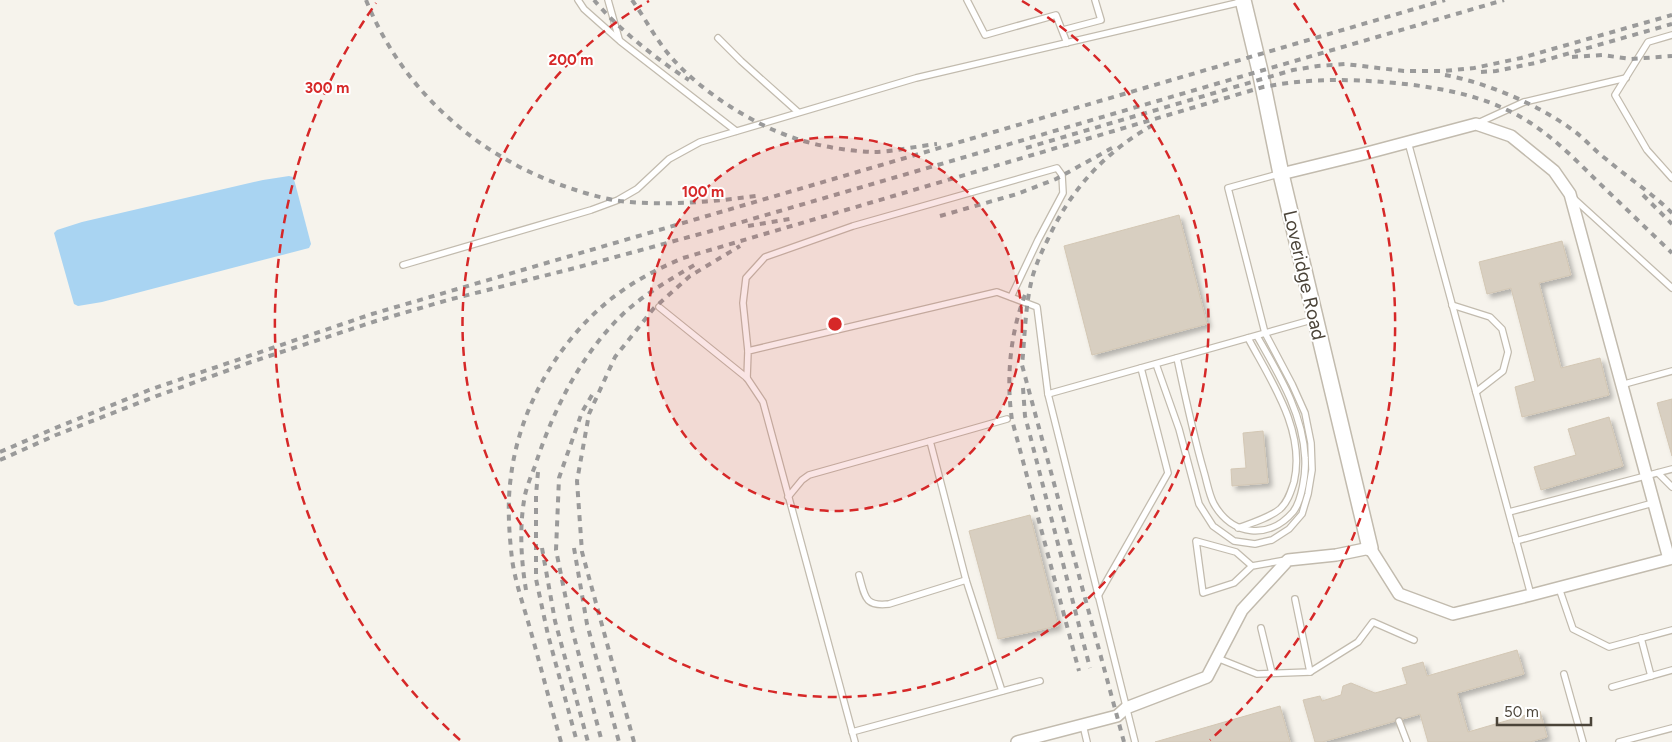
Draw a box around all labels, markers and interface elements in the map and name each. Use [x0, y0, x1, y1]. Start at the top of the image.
text: 200 m [549, 51, 593, 69]
text: 300 m [305, 79, 349, 97]
text: 100 m [682, 183, 724, 201]
street label: Loveridge Road [1278, 208, 1331, 342]
centre of rings [826, 315, 844, 333]
scale bar [1497, 694, 1591, 726]
text: 50 m [1504, 703, 1539, 721]

